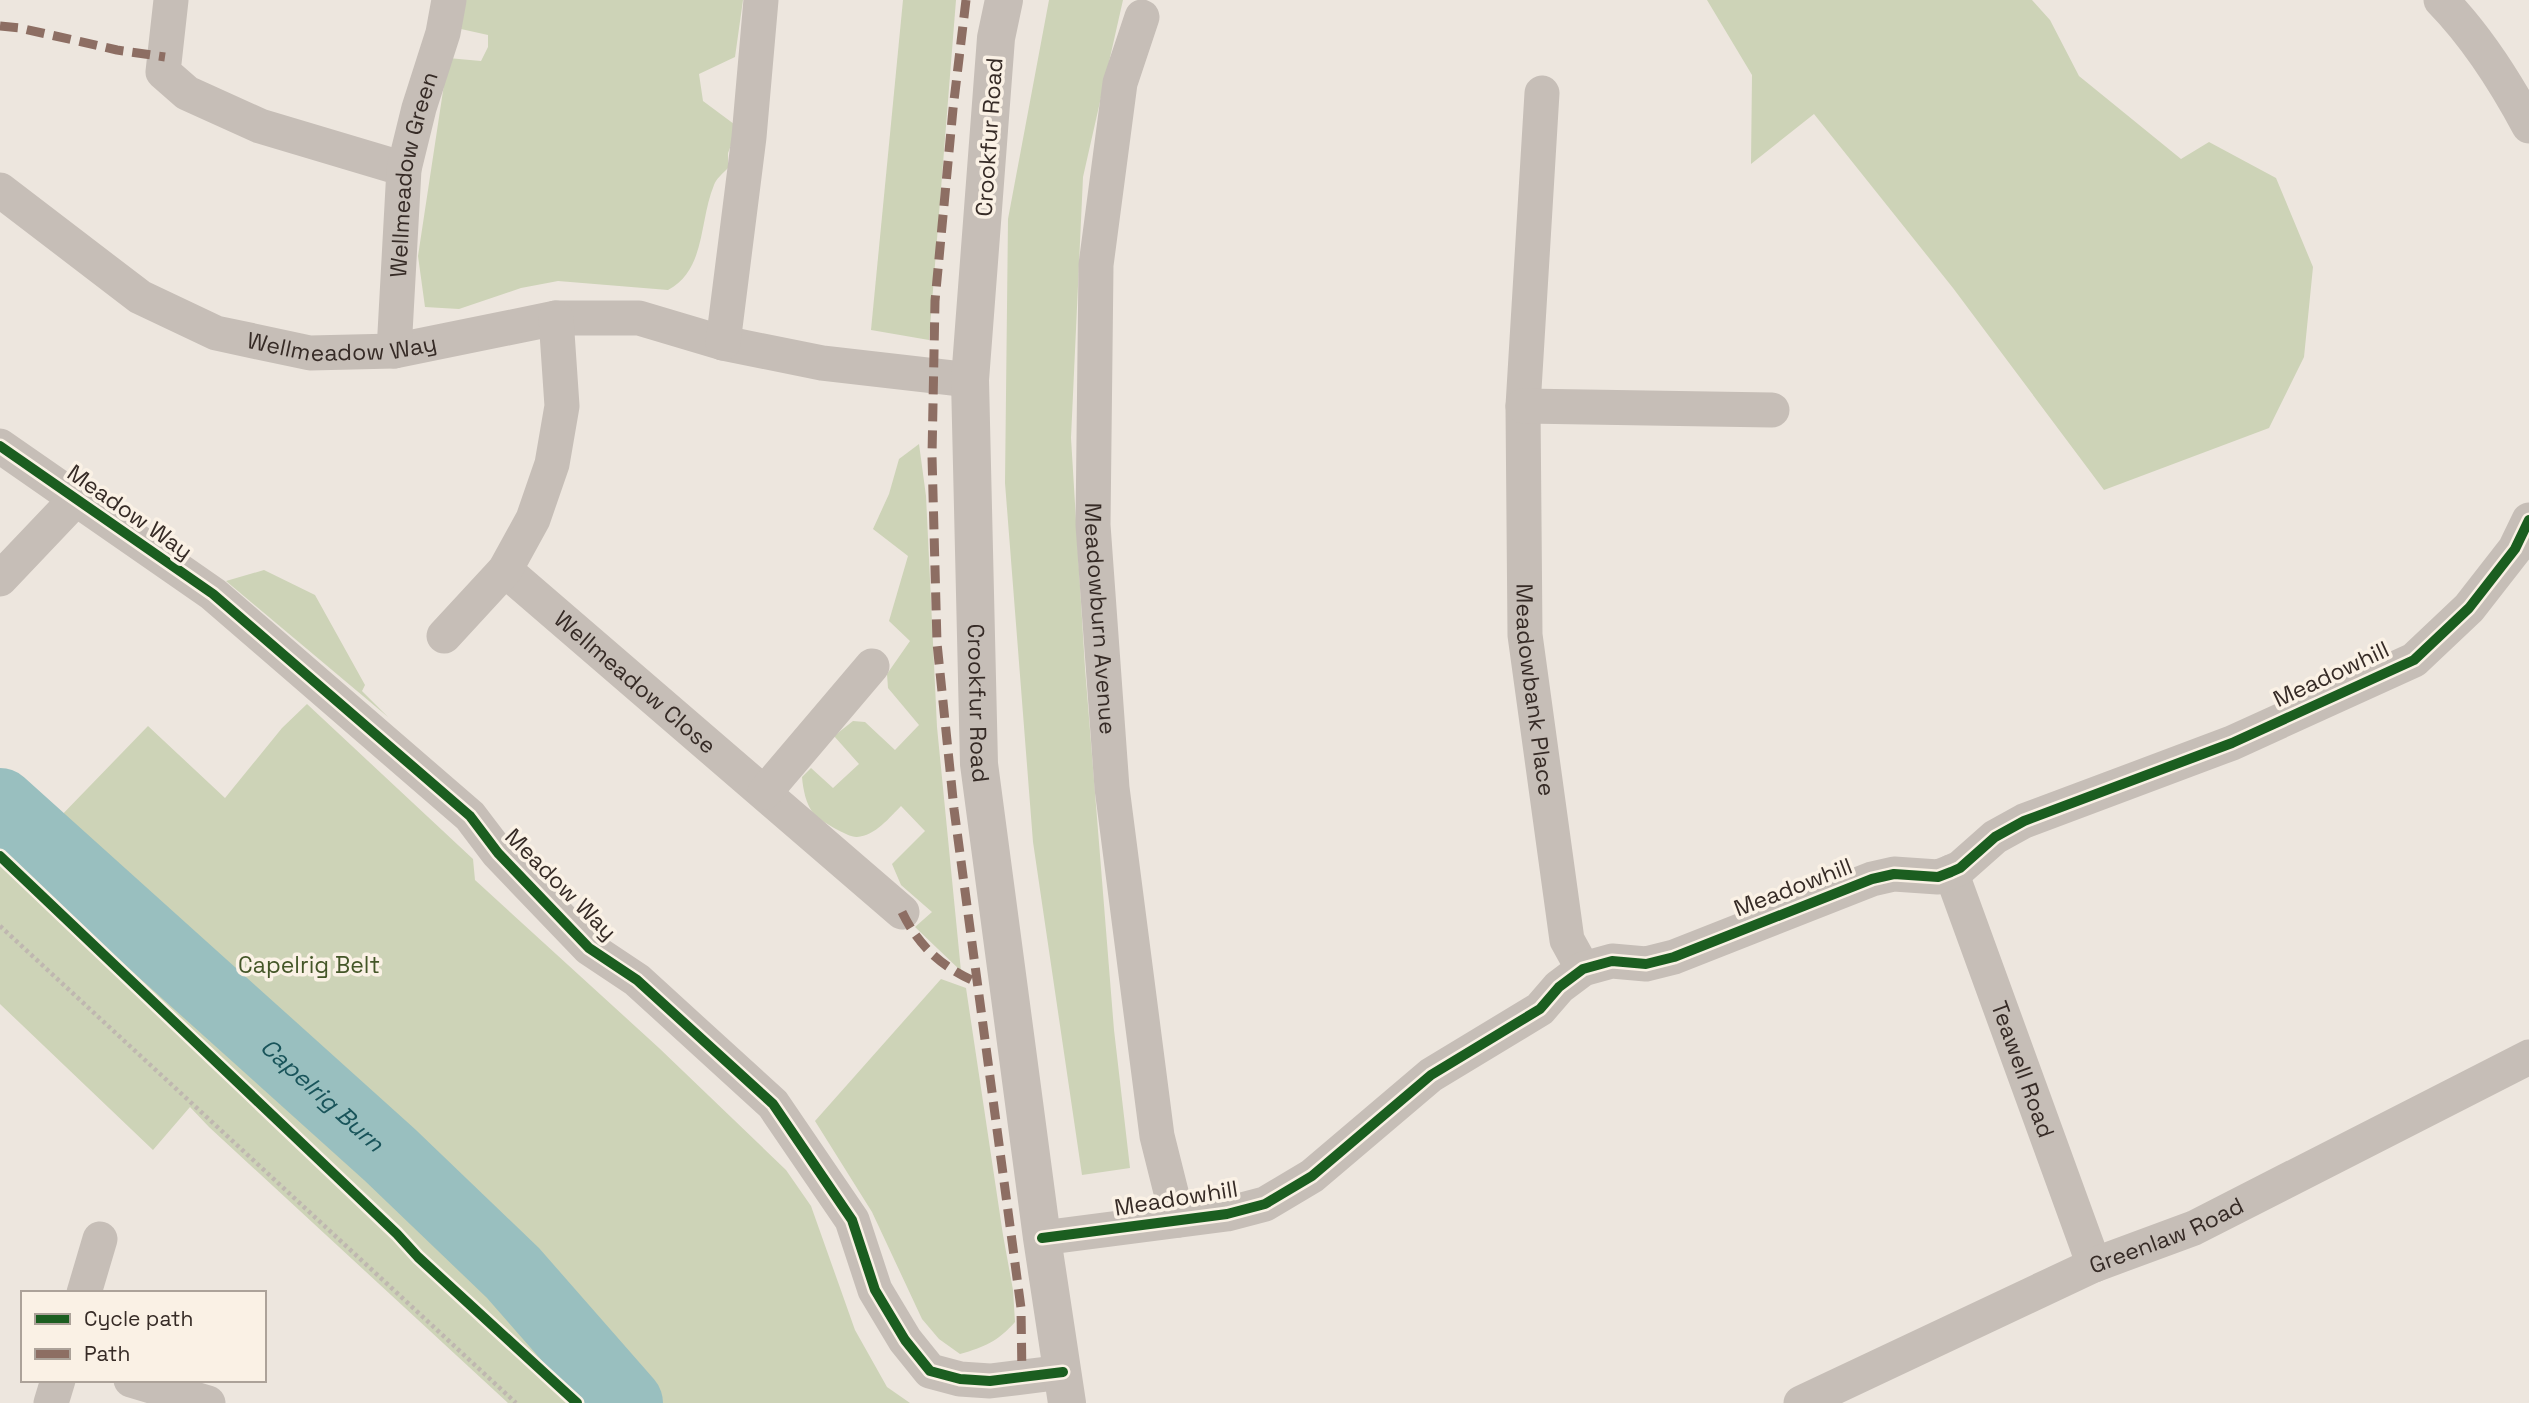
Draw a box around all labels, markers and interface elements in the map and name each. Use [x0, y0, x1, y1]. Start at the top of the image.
street label: Crookfur Road [968, 57, 1010, 217]
street label: Wellmeadow Green [383, 68, 445, 278]
street label: Wellmeadow Way [244, 325, 439, 368]
street label: Meadow Way [61, 458, 199, 566]
street label: Meadowburn Avenue [1078, 503, 1123, 736]
street label: Meadowbank Place [1509, 583, 1562, 798]
street label: Wellmeadow Close [548, 604, 723, 760]
street label: Crookfur Road [961, 623, 996, 784]
street label: Meadowhill [2268, 634, 2394, 714]
street label: Meadow Way [499, 822, 623, 946]
street label: Meadowhill [1729, 851, 1857, 923]
park label: Capelrig Belt [238, 950, 380, 980]
street label: Teawell Road [1984, 997, 2061, 1142]
water label: Capelrig Burn [254, 1031, 392, 1159]
street label: Meadowhill [1112, 1173, 1240, 1223]
street label: Greenlaw Road [2085, 1190, 2249, 1280]
legend [21, 1291, 266, 1382]
text: Cycle path [84, 1305, 193, 1332]
text: Path [84, 1340, 130, 1367]

